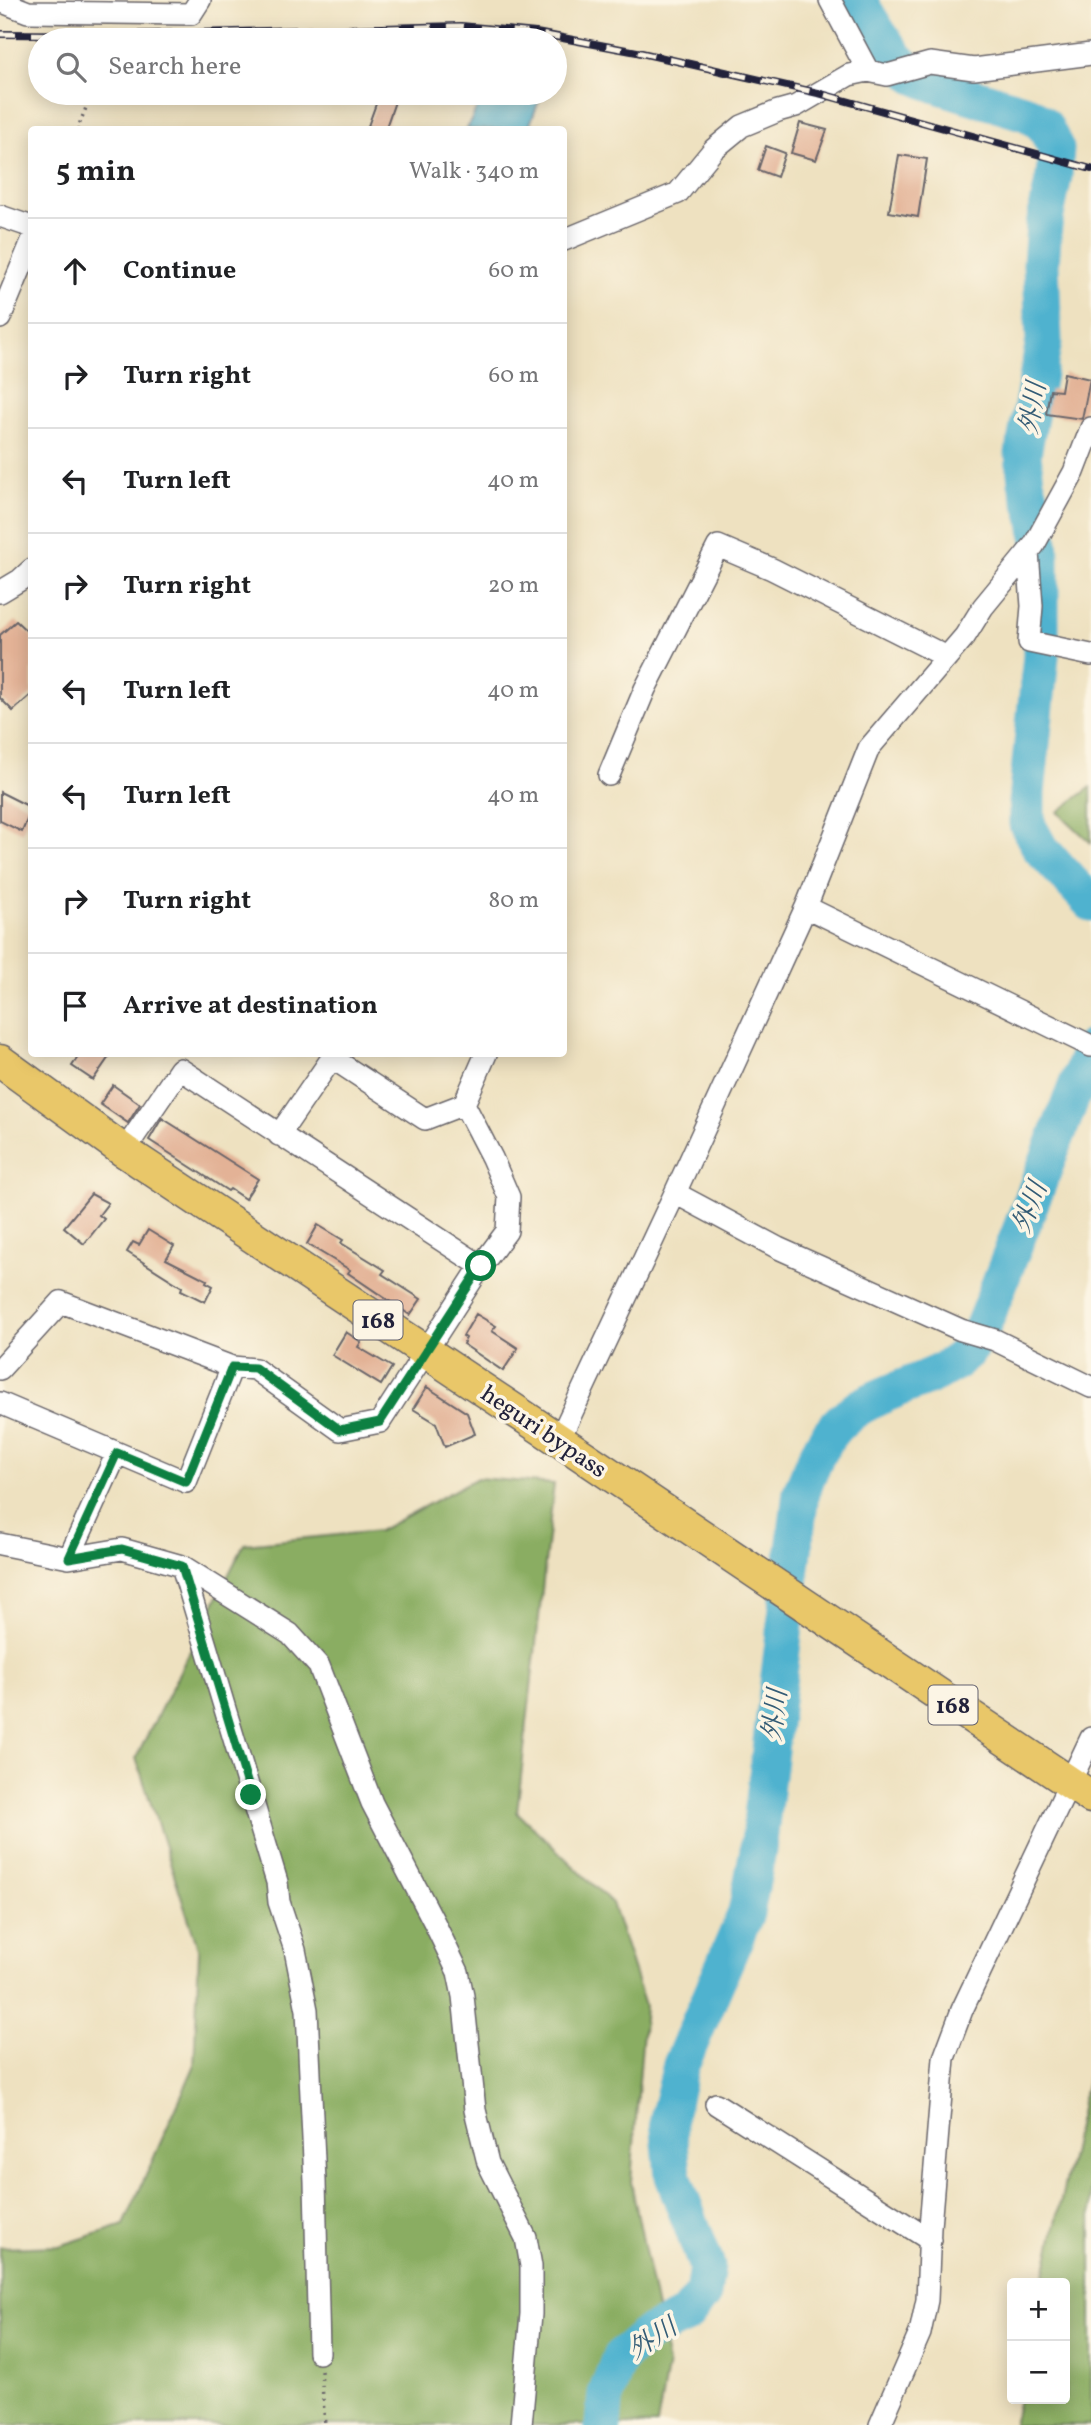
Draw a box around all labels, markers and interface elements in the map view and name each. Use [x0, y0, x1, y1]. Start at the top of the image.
search box [28, 28, 567, 105]
icon: search [52, 48, 90, 86]
text: Search here [108, 49, 241, 85]
text: 5 min [56, 151, 136, 193]
text: Walk · 340 m [409, 156, 539, 188]
icon: ahead [56, 252, 94, 290]
text: Continue [123, 253, 236, 289]
text: 60 m [489, 255, 539, 287]
icon: right [56, 357, 94, 395]
text: Turn right [123, 358, 251, 394]
text: 60 m [489, 360, 539, 392]
water label: 外川 [1012, 377, 1057, 437]
icon: left [56, 462, 94, 500]
text: Turn left [123, 463, 231, 499]
text: 40 m [487, 465, 539, 497]
icon: right [56, 567, 94, 605]
text: Turn right [123, 568, 251, 604]
text: 20 m [488, 570, 539, 602]
icon: left [56, 672, 94, 710]
text: Turn left [123, 673, 231, 709]
text: 40 m [487, 675, 539, 707]
icon: left [56, 777, 94, 815]
text: Turn left [123, 778, 231, 814]
text: 40 m [487, 780, 539, 812]
icon: right [56, 882, 94, 920]
text: Turn right [123, 883, 251, 919]
text: 80 m [489, 885, 539, 917]
icon: arrive [56, 987, 94, 1025]
text: Arrive at destination [123, 988, 378, 1024]
water label: 外川 [1005, 1174, 1058, 1238]
route start [465, 1250, 496, 1281]
road number: 168 [354, 1301, 402, 1340]
street label: heguri bypass [473, 1378, 613, 1487]
water label: 外川 [755, 1684, 797, 1743]
road number: 168 [928, 1686, 978, 1724]
route end [235, 1779, 266, 1810]
map controls [1007, 2278, 1070, 2404]
button: + [1007, 2278, 1070, 2341]
water label: 外川 [621, 2309, 687, 2369]
button: − [1007, 2341, 1070, 2404]

